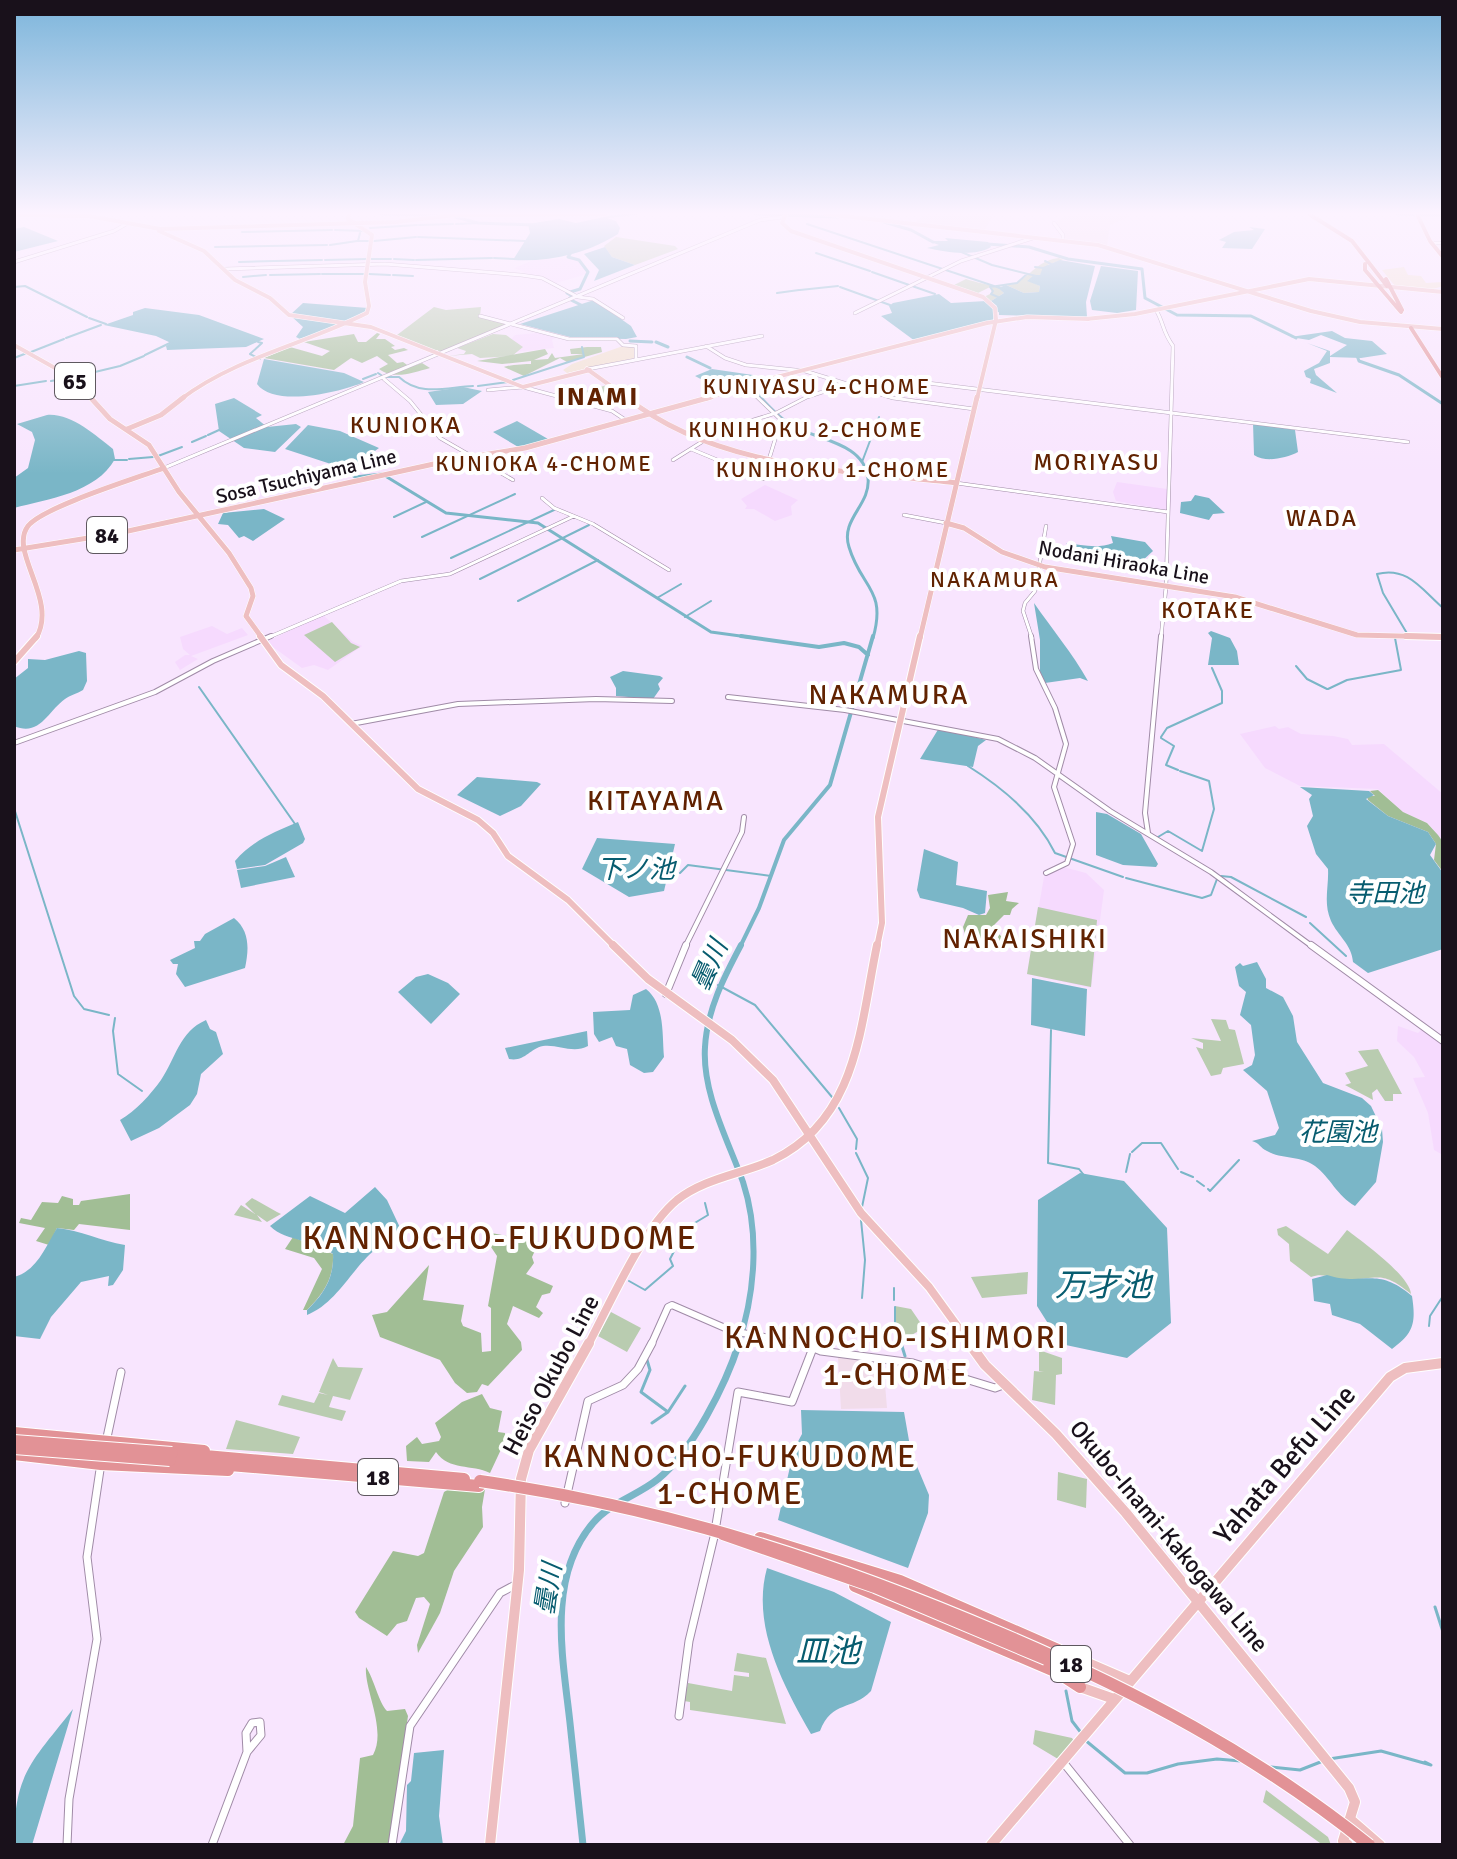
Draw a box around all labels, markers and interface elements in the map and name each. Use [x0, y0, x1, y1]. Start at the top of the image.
road number: 65 [55, 363, 95, 399]
district label: KUNIYASU 4-CHOME [703, 373, 931, 400]
district label: INAMI [557, 381, 639, 413]
district label: KUNIOKA [350, 410, 462, 440]
district label: KUNIHOKU 2-CHOME [688, 416, 924, 443]
street label: Sosa Tsuchiyama Line [213, 444, 399, 509]
district label: MORIYASU [1033, 447, 1161, 477]
district label: KUNIOKA 4-CHOME [435, 450, 653, 477]
district label: KUNIHOKU 1-CHOME [716, 456, 950, 483]
district label: WADA [1286, 503, 1358, 533]
road number: 84 [87, 517, 127, 553]
street label: Nodani Hiraoka Line [1037, 535, 1211, 590]
district label: NAKAMURA [930, 566, 1060, 593]
district label: KOTAKE [1161, 595, 1255, 625]
district label: NAKAMURA [808, 678, 970, 712]
district label: KITAYAMA [587, 784, 725, 818]
water label: 下ノ池 [597, 854, 678, 886]
water label: 寺田池 [1346, 878, 1427, 910]
district label: NAKAISHIKI [942, 922, 1108, 956]
water label: 曇川 [685, 932, 736, 996]
water label: 花園池 [1299, 1117, 1380, 1149]
district label: KANNOCHO-FUKUDOME [302, 1217, 698, 1259]
water label: 万才池 [1055, 1266, 1154, 1305]
street label: Heiso Okubo Line [496, 1290, 606, 1460]
district label: KANNOCHO-ISHIMORI 1-CHOME [724, 1318, 1068, 1394]
street label: Yahata Befu Line [1207, 1378, 1363, 1551]
street label: Okubo-Inami-Kakogawa Line [1063, 1414, 1275, 1658]
district label: KANNOCHO-FUKUDOME 1-CHOME [543, 1437, 917, 1513]
road number: 18 [358, 1459, 398, 1495]
water label: 曇川 [529, 1558, 569, 1617]
water label: 皿池 [796, 1632, 863, 1671]
road number: 18 [1051, 1646, 1091, 1682]

